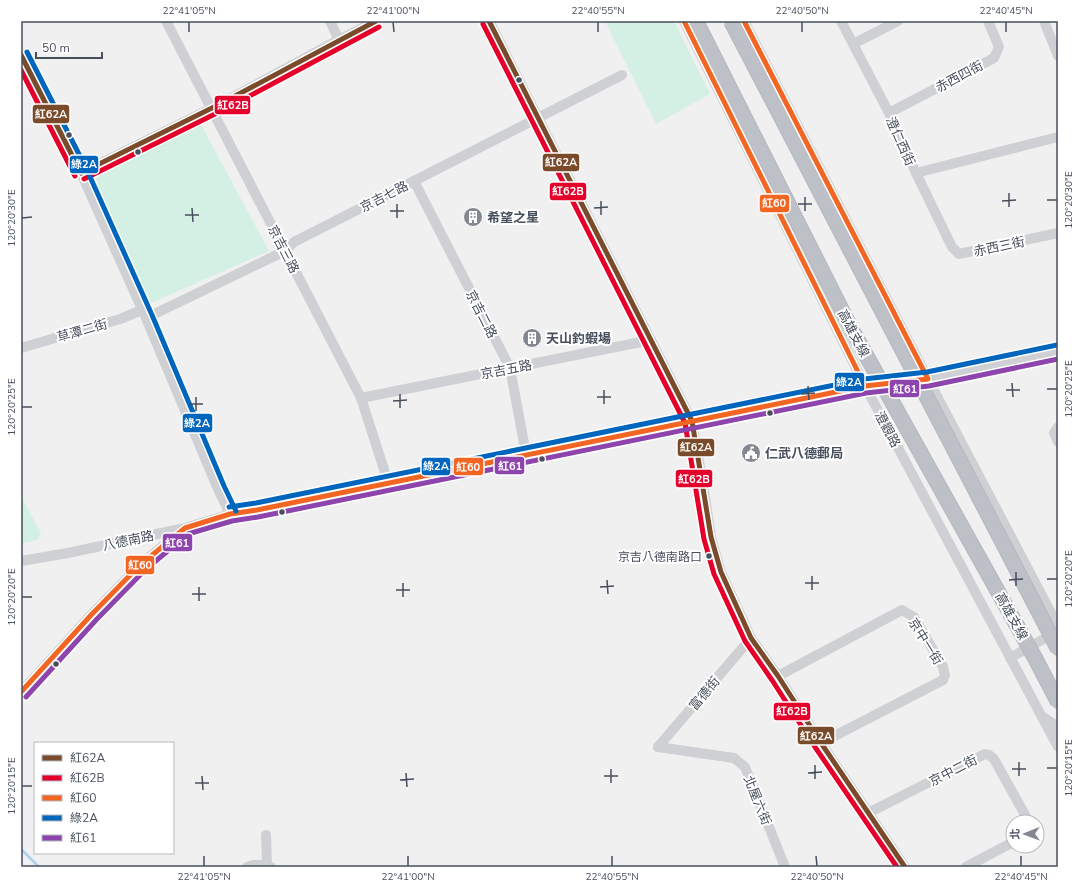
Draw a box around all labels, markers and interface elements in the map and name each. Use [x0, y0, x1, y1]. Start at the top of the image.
text: 22°41'05"N [162, 4, 216, 18]
text: 22°41'00"N [366, 4, 420, 18]
text: 22°40'55"N [571, 4, 625, 18]
text: 22°40'50"N [775, 4, 829, 18]
text: 22°40'45"N [979, 4, 1033, 18]
scale bar [36, 34, 102, 60]
text: 50 m [42, 40, 70, 56]
street label: 赤西四街 [932, 57, 987, 97]
unlabelled marker [514, 75, 524, 85]
line badge: 紅62B [214, 95, 251, 115]
text: 紅62B [217, 98, 249, 113]
line badge: 紅62A [32, 104, 70, 124]
text: 紅62A [35, 107, 68, 122]
street label: 澄仁西街 [881, 114, 919, 169]
unlabelled marker [64, 130, 74, 140]
unlabelled marker [133, 147, 143, 157]
line badge: 紅62A [542, 153, 580, 172]
line badge: 綠2A [69, 155, 99, 174]
text: 紅62A [545, 155, 578, 170]
text: 綠2A [71, 157, 98, 172]
text: 120°20'30"E [1062, 171, 1076, 229]
street label: 京吉七路 [357, 177, 412, 217]
line badge: 紅62B [549, 182, 587, 201]
text: 紅62B [552, 184, 584, 199]
text: 120°20'30"E [5, 189, 19, 247]
line badge: 紅60 [759, 194, 790, 213]
text: 紅60 [762, 196, 786, 211]
building icon: 希望之星 [462, 206, 484, 228]
place label: 希望之星 [487, 209, 539, 227]
street label: 京吉三路 [263, 222, 303, 277]
street label: 赤西三街 [972, 233, 1027, 261]
street label: 京吉二路 [461, 287, 501, 342]
street label: 高雄支線 [833, 306, 873, 361]
street label: 草潭二街 [55, 315, 110, 347]
building icon: 天山釣蝦場 [521, 327, 543, 349]
place label: 天山釣蝦場 [546, 330, 611, 348]
street label: 京吉五路 [479, 356, 533, 384]
text: 120°20'25"E [1062, 360, 1076, 418]
line badge: 綠2A [834, 372, 865, 392]
text: 綠2A [836, 375, 863, 390]
text: 120°20'25"E [5, 378, 19, 436]
line badge: 紅61 [889, 379, 920, 398]
text: 紅61 [893, 382, 917, 397]
unlabelled marker [765, 408, 775, 418]
street label: 澄觀路 [870, 408, 904, 451]
line badge: 綠2A [182, 413, 213, 433]
text: 綠2A [184, 416, 211, 431]
line badge: 紅62A [677, 438, 715, 457]
text: 紅62A [680, 440, 713, 455]
public building icon: 仁武八德郵局 [740, 442, 762, 464]
place label: 仁武八德郵局 [765, 445, 843, 463]
unlabelled marker [537, 454, 547, 464]
line badge: 紅61 [494, 456, 525, 475]
line badge: 綠2A [421, 457, 451, 476]
line badge: 紅60 [453, 457, 484, 476]
text: 綠2A [423, 459, 450, 474]
text: 紅61 [498, 459, 522, 474]
text: 紅60 [456, 460, 480, 475]
line badge: 紅62B [675, 469, 713, 488]
text: 紅62B [678, 472, 710, 487]
unlabelled marker [277, 507, 287, 517]
street label: 八德南路 [101, 527, 156, 555]
line badge: 紅61 [162, 533, 193, 552]
text: 紅61 [165, 536, 189, 551]
place label: 京吉八德南路口 [618, 549, 702, 565]
text: 120°20'20"E [1062, 550, 1076, 608]
marker: 京吉八德南路口 [704, 551, 714, 561]
line badge: 紅60 [125, 555, 155, 575]
text: 紅60 [128, 558, 152, 573]
text: 120°20'20"E [5, 568, 19, 626]
street label: 高雄支線 [991, 589, 1032, 644]
street label: 京中一街 [904, 615, 947, 668]
unlabelled marker [51, 659, 61, 669]
street label: 富德街 [685, 673, 724, 714]
line badge: 紅62B [773, 702, 811, 721]
text: 紅62B [776, 704, 808, 719]
line badge: 紅62A [797, 726, 835, 745]
text: 紅62A [800, 729, 833, 744]
text: 120°20'15"E [1062, 739, 1076, 797]
legend [34, 742, 174, 854]
text: 紅62A [70, 750, 105, 766]
street label: 京中二街 [926, 751, 981, 791]
text: 120°20'15"E [5, 757, 19, 815]
text: 紅62B [70, 770, 105, 786]
street label: 北屋六街 [739, 773, 775, 828]
text: 紅60 [70, 790, 96, 806]
text: 綠2A [70, 810, 98, 826]
north arrow [1005, 814, 1045, 854]
text: 北 [1008, 829, 1023, 840]
text: 紅61 [70, 830, 96, 846]
text: 22°41'05"N [177, 870, 231, 884]
text: 22°41'00"N [381, 870, 435, 884]
text: 22°40'55"N [585, 870, 639, 884]
text: 22°40'50"N [790, 870, 844, 884]
text: 22°40'45"N [994, 870, 1048, 884]

